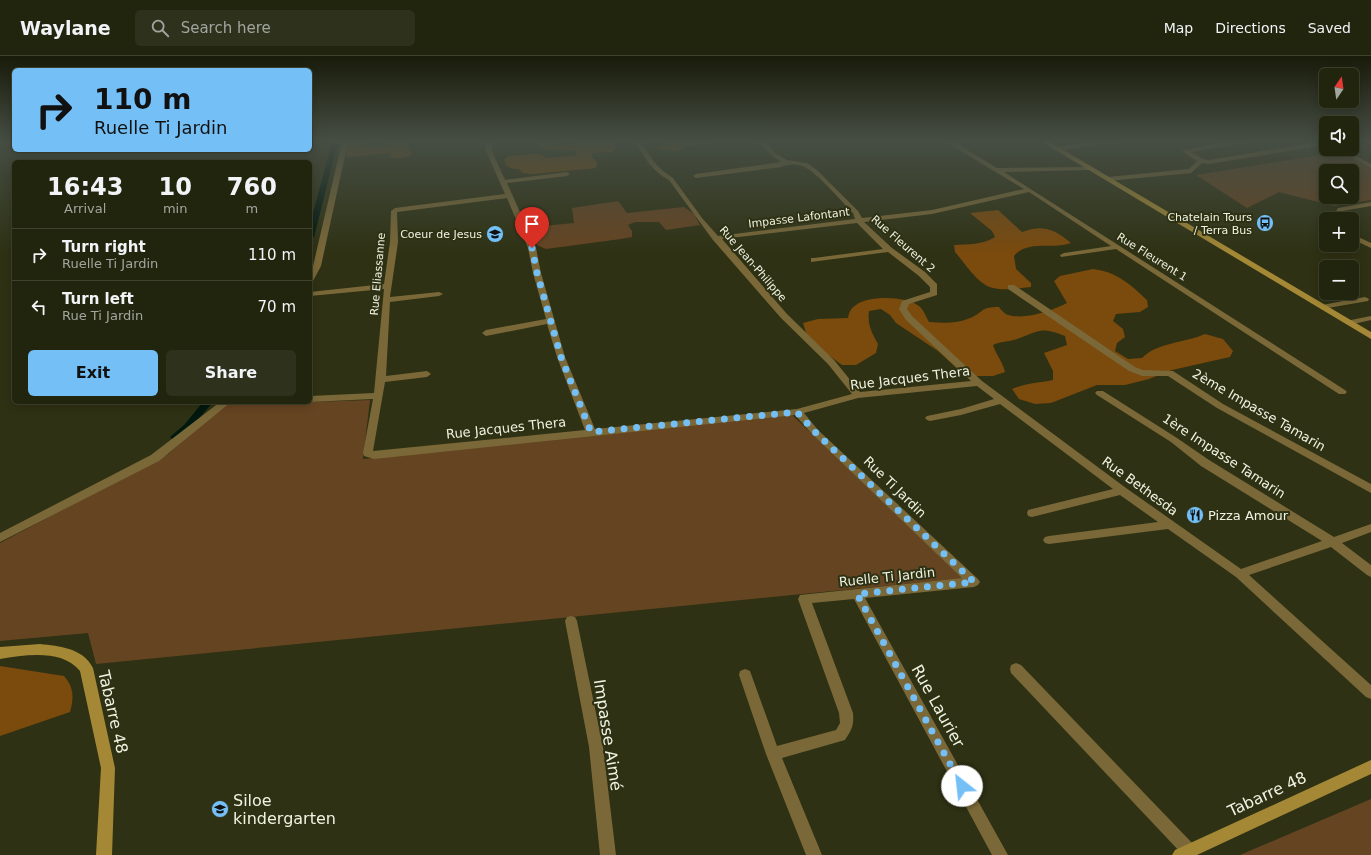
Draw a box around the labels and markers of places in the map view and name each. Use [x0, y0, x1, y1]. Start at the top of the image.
pin [515, 207, 549, 248]
place label: Chatelain Tours / Terra Bus [1167, 211, 1252, 237]
bus stop icon: Chatelain Tours / Terra Bus [1255, 213, 1275, 233]
school or university icon: Coeur de Jesus [485, 224, 505, 244]
place label: Coeur de Jesus [400, 228, 482, 241]
restaurant icon: Pizza Amour [1185, 505, 1205, 525]
place label: Pizza Amour [1208, 508, 1289, 523]
place label: Siloe kindergarten [233, 791, 336, 828]
school or university icon: Siloe kindergarten [210, 799, 230, 819]

